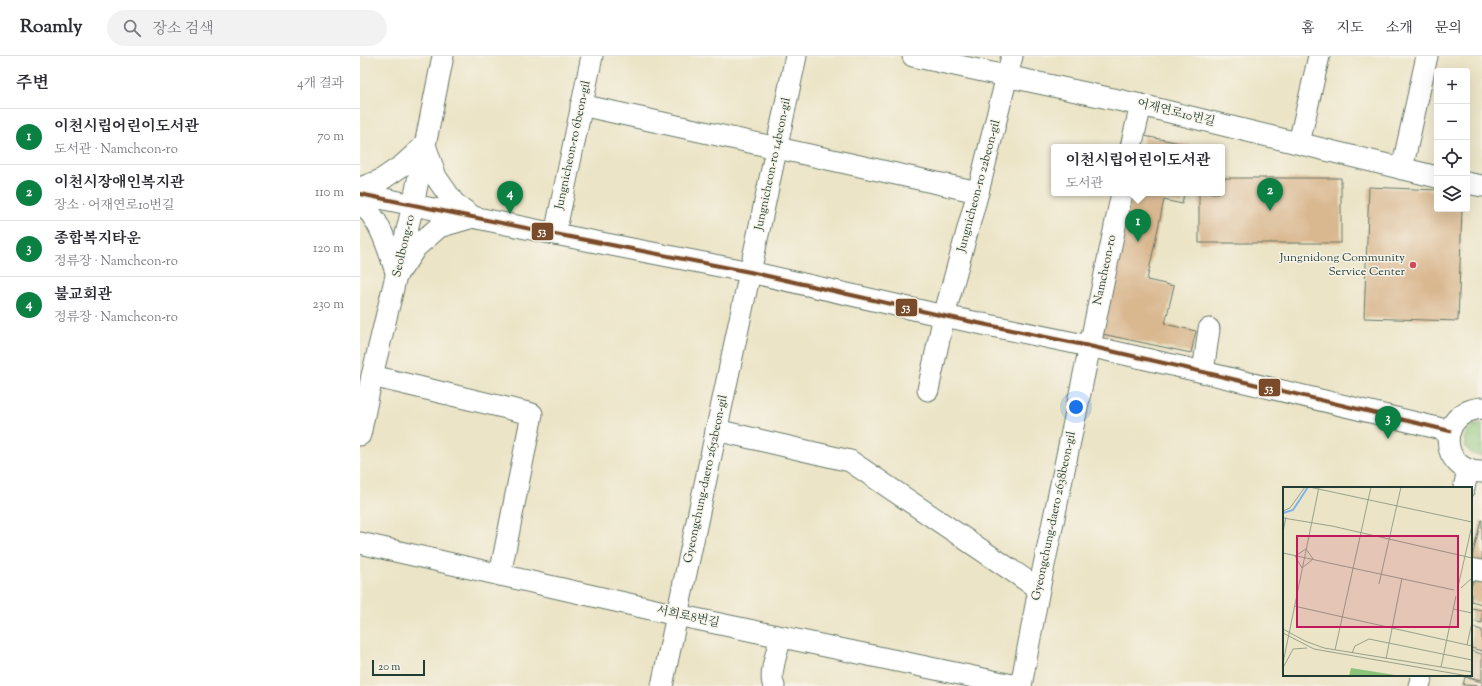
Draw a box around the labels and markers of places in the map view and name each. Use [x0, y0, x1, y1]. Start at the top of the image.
pin: 2 [1257, 178, 1283, 211]
pin: 4 [497, 181, 523, 214]
pin: 1 [1125, 209, 1151, 242]
place label: Jungnidong Community Service Center [1279, 249, 1405, 281]
marker: Jungnidong Community Service Center [1408, 260, 1418, 270]
pin: 3 [1375, 406, 1401, 439]

